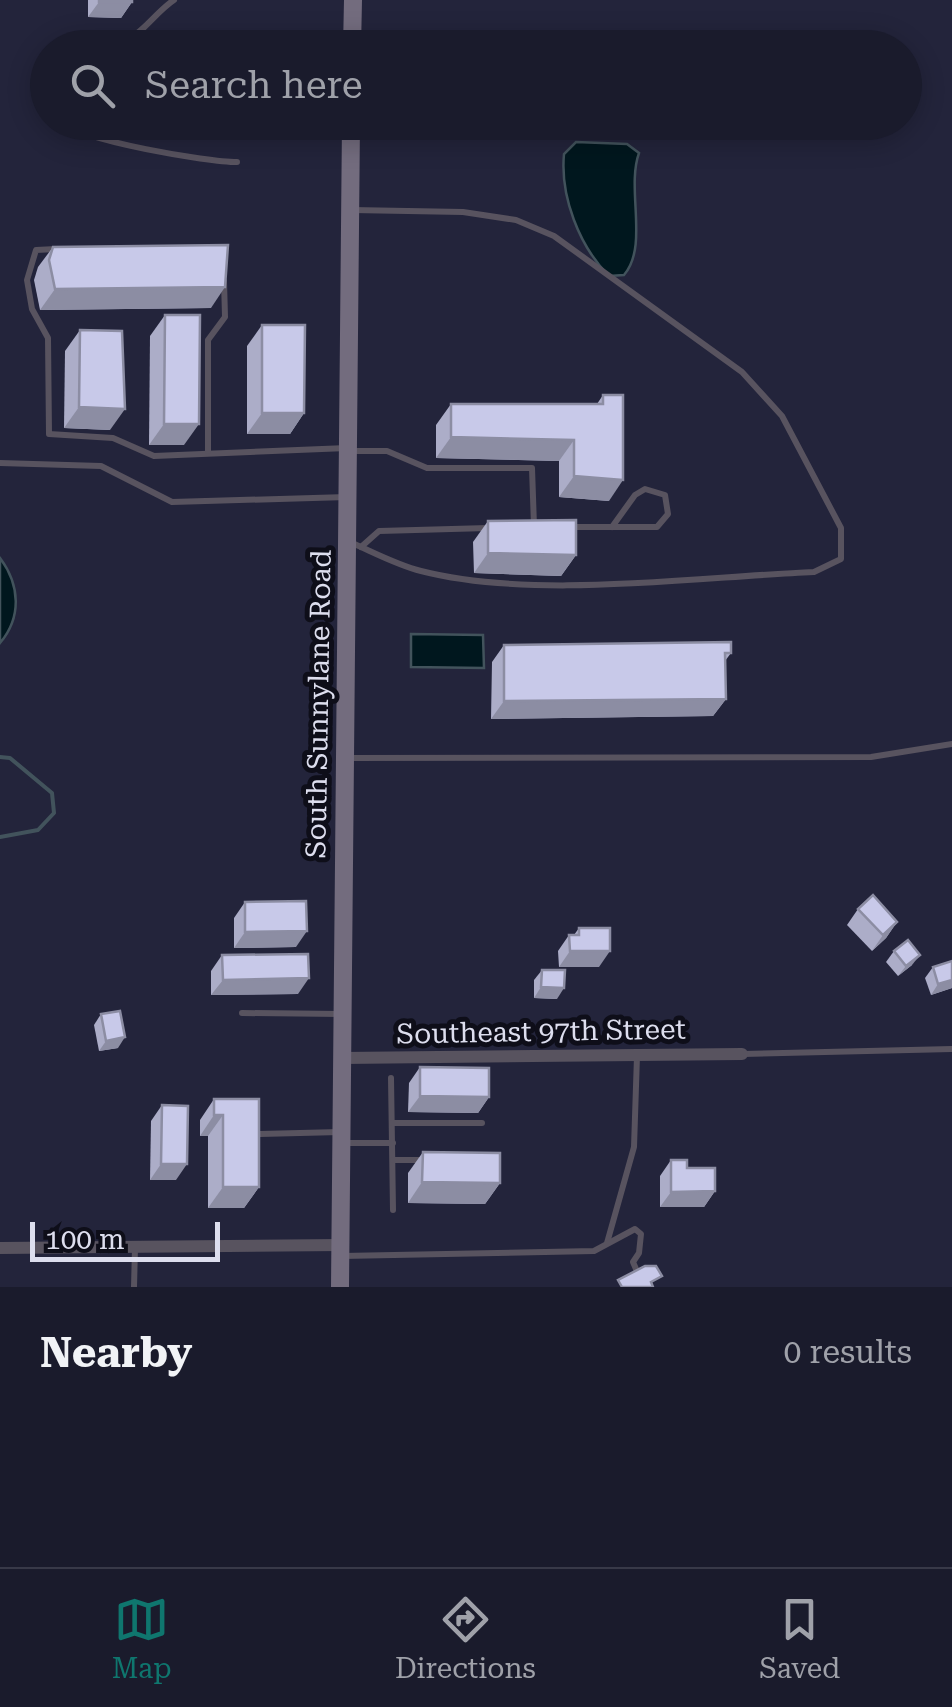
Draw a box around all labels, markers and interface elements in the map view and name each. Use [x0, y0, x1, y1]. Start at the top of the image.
search box [30, 30, 922, 140]
icon: search [65, 58, 120, 113]
text: Search here [145, 63, 363, 107]
street label: South Sunnylane Road [299, 549, 338, 859]
street label: Southeast 97th Street [396, 1012, 686, 1051]
scale bar [30, 1217, 220, 1262]
text: 100 m [45, 1223, 125, 1256]
text: Nearby [40, 1328, 192, 1377]
text: 0 results [784, 1333, 912, 1371]
tab: Map [112, 1592, 172, 1685]
tab: Directions [395, 1592, 536, 1685]
tab: Saved [759, 1592, 840, 1685]

